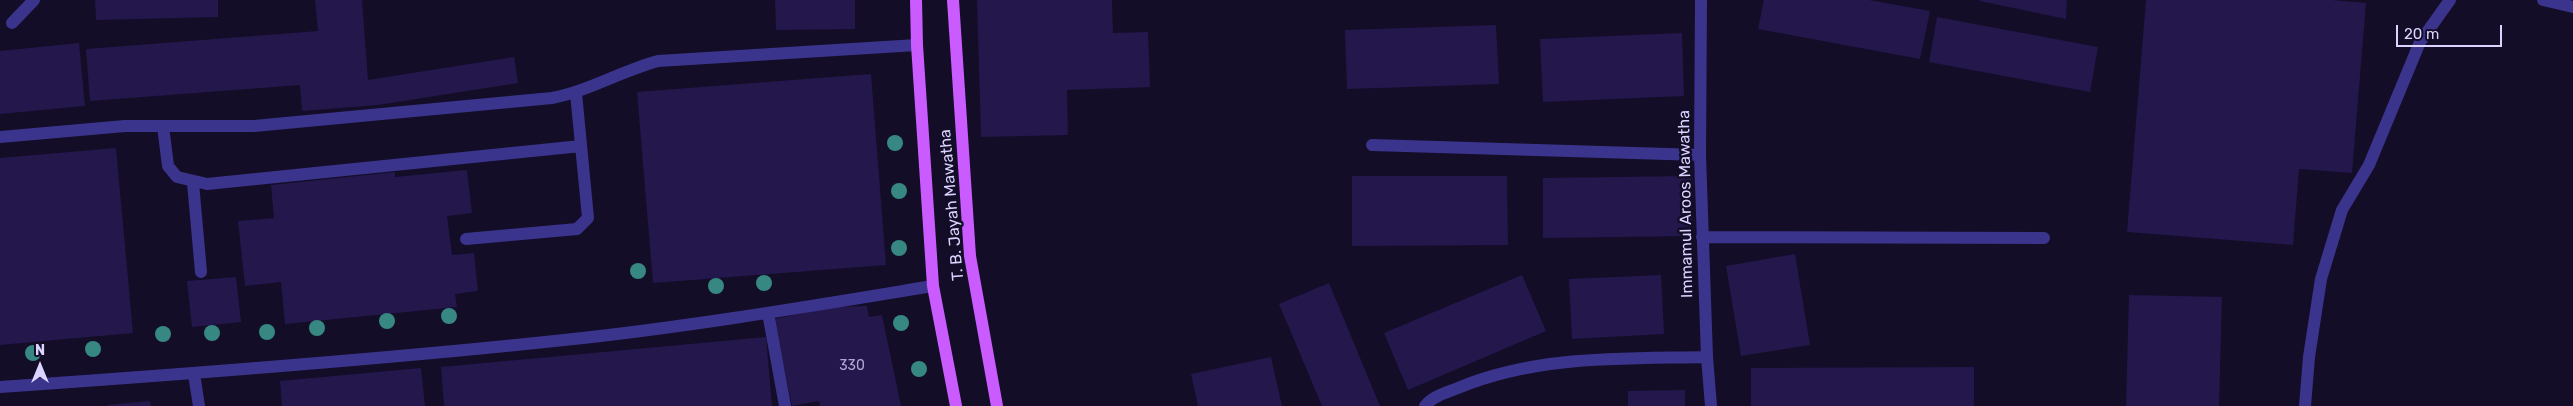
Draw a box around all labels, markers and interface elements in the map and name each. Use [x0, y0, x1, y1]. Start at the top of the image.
scale bar [2398, 15, 2504, 47]
text: 20 m [2404, 25, 2439, 43]
street label: Immamul Aroos Mawatha [1675, 110, 1697, 298]
street label: T. B. Jayah Mawatha [936, 128, 968, 282]
north arrow [15, 341, 65, 391]
text: N [35, 342, 45, 359]
house number: 330 [839, 358, 865, 374]

